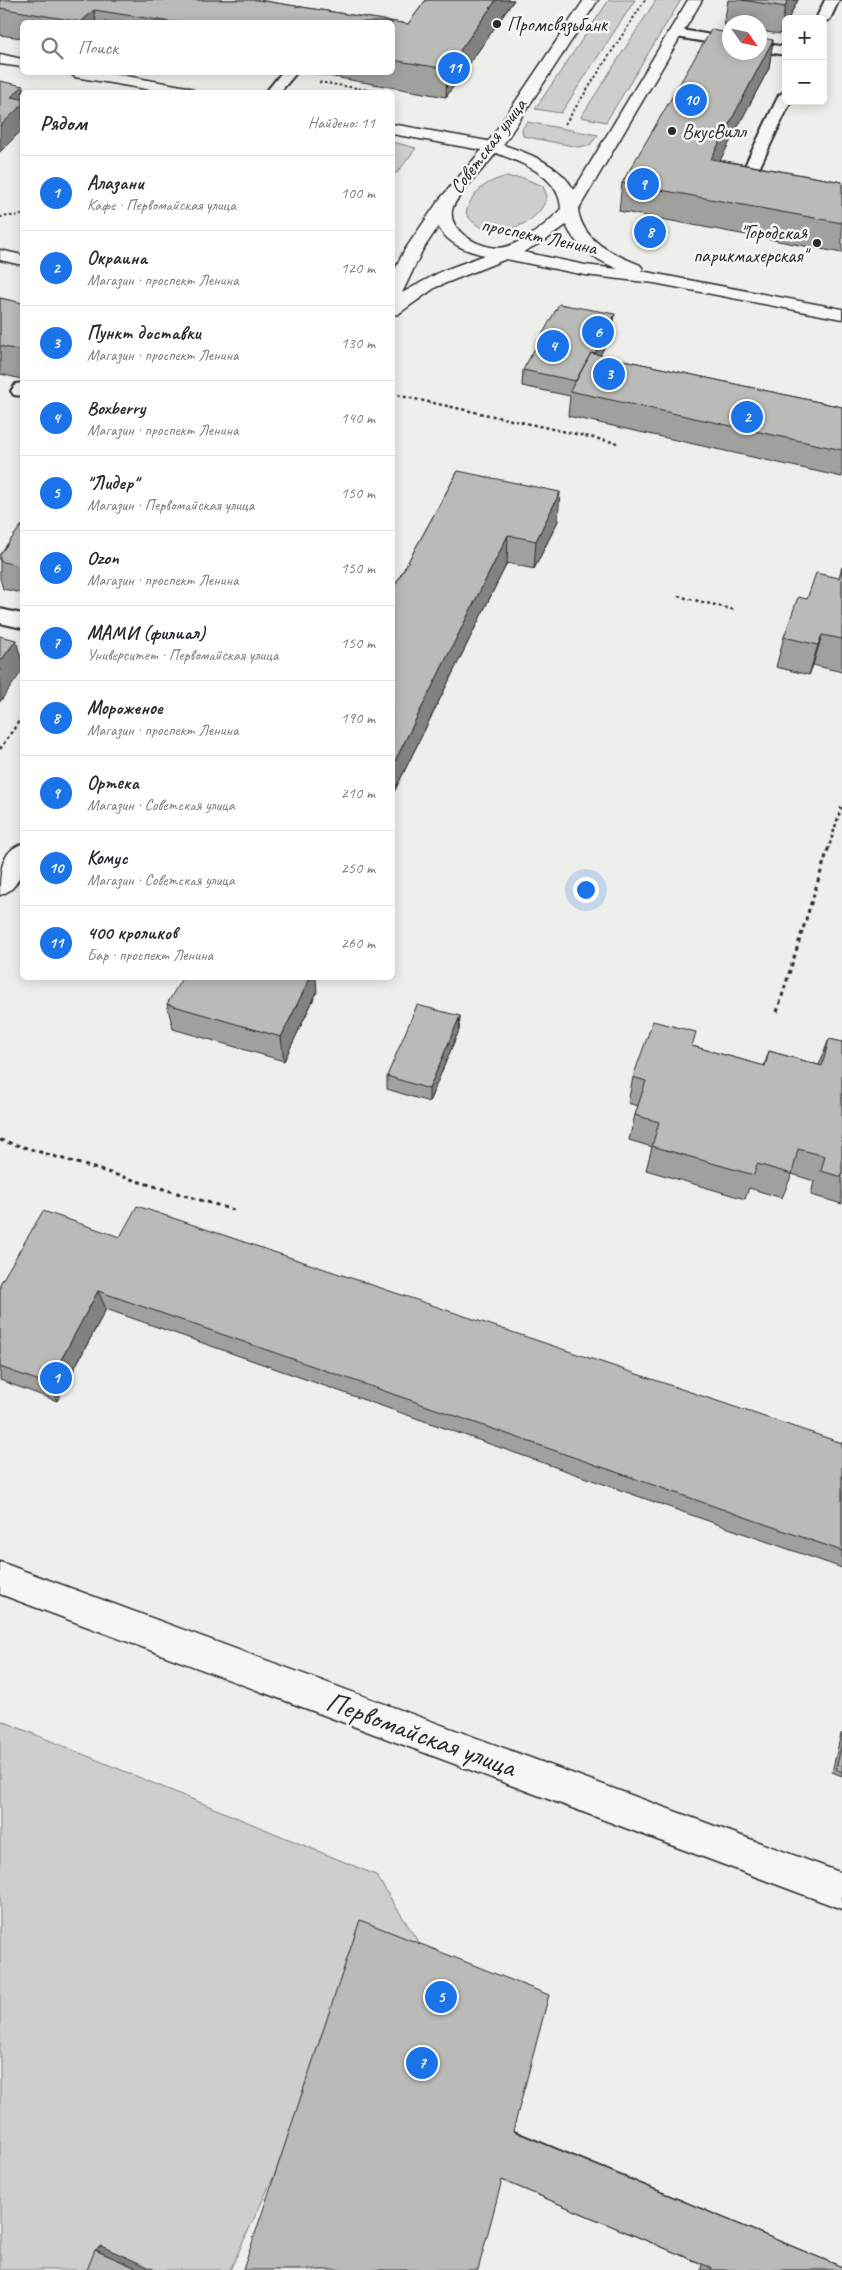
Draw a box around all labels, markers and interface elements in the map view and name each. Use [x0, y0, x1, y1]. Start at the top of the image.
place label: Промсвязьбанк [507, 12, 609, 37]
north arrow [722, 15, 767, 60]
map controls [782, 15, 827, 105]
button: + [782, 15, 827, 60]
marker: Промсвязьбанк [491, 18, 503, 30]
search box [20, 20, 395, 75]
icon: search [38, 34, 66, 62]
text: Поиск [78, 36, 118, 60]
pin: 11 [438, 49, 470, 87]
button: − [782, 60, 827, 105]
pin: 10 [675, 81, 707, 119]
street label: Советская улица [444, 92, 533, 199]
text: Рядом [40, 110, 87, 136]
text: Найдено: 11 [308, 113, 375, 133]
place label: ВкусВилл [682, 119, 748, 144]
marker: ВкусВилл [666, 125, 678, 137]
pin: 9 [627, 165, 659, 203]
text: Алазани [87, 171, 144, 195]
text: 1 [52, 183, 60, 203]
text: 100 m [341, 183, 375, 203]
text: Кафе · Первомайская улица [87, 195, 236, 215]
street label: проспект Ленина [479, 212, 601, 261]
pin: 8 [634, 213, 666, 251]
place label: "Городская парикмахерская" [693, 220, 811, 268]
marker: "Городская парикмахерская" [811, 237, 823, 249]
text: Окраина [87, 246, 147, 270]
text: 2 [52, 258, 60, 278]
text: 120 m [341, 258, 375, 278]
text: Магазин · проспект Ленина [87, 270, 238, 290]
pin: 6 [582, 313, 614, 351]
text: Пункт доставки [87, 321, 201, 345]
pin: 4 [537, 327, 569, 365]
text: 3 [52, 333, 60, 353]
text: 130 m [341, 333, 375, 353]
text: Магазин · проспект Ленина [87, 345, 238, 365]
pin: 3 [593, 355, 625, 393]
text: Boxberry [87, 396, 145, 420]
pin: 2 [731, 398, 763, 436]
text: 4 [52, 408, 60, 428]
text: 140 m [341, 408, 375, 428]
text: Магазин · проспект Ленина [87, 420, 238, 440]
text: "Лидер" [87, 471, 138, 495]
text: 5 [53, 483, 59, 503]
text: 150 m [341, 483, 375, 503]
text: Магазин · Первомайская улица [87, 495, 254, 515]
text: Ozon [87, 546, 119, 570]
text: 6 [52, 558, 60, 578]
text: 150 m [341, 558, 375, 578]
text: Магазин · проспект Ленина [87, 570, 238, 590]
text: МАМИ (филиал) [87, 621, 205, 645]
text: 7 [52, 633, 60, 653]
text: 150 m [341, 633, 375, 653]
text: Университет · Первомайская улица [87, 645, 278, 665]
text: Мороженое [87, 696, 163, 720]
text: 8 [52, 708, 60, 728]
text: 190 m [341, 708, 375, 728]
text: Магазин · проспект Ленина [87, 720, 238, 740]
text: Ортека [87, 771, 139, 795]
text: 9 [52, 783, 60, 803]
text: 210 m [341, 783, 375, 803]
text: Магазин · Советская улица [87, 795, 235, 815]
text: Комус [87, 846, 128, 870]
text: 10 [49, 858, 63, 878]
text: 250 m [341, 858, 375, 878]
text: Магазин · Советская улица [87, 870, 235, 890]
your location [573, 877, 599, 903]
text: 400 кроликов [87, 921, 177, 945]
text: 11 [49, 933, 63, 953]
text: 260 m [341, 933, 375, 953]
text: Бар · проспект Ленина [87, 945, 213, 965]
pin: 1 [40, 1359, 72, 1397]
street label: Первомайская улица [321, 1683, 523, 1786]
pin: 5 [425, 1978, 457, 2016]
pin: 7 [406, 2044, 438, 2082]

